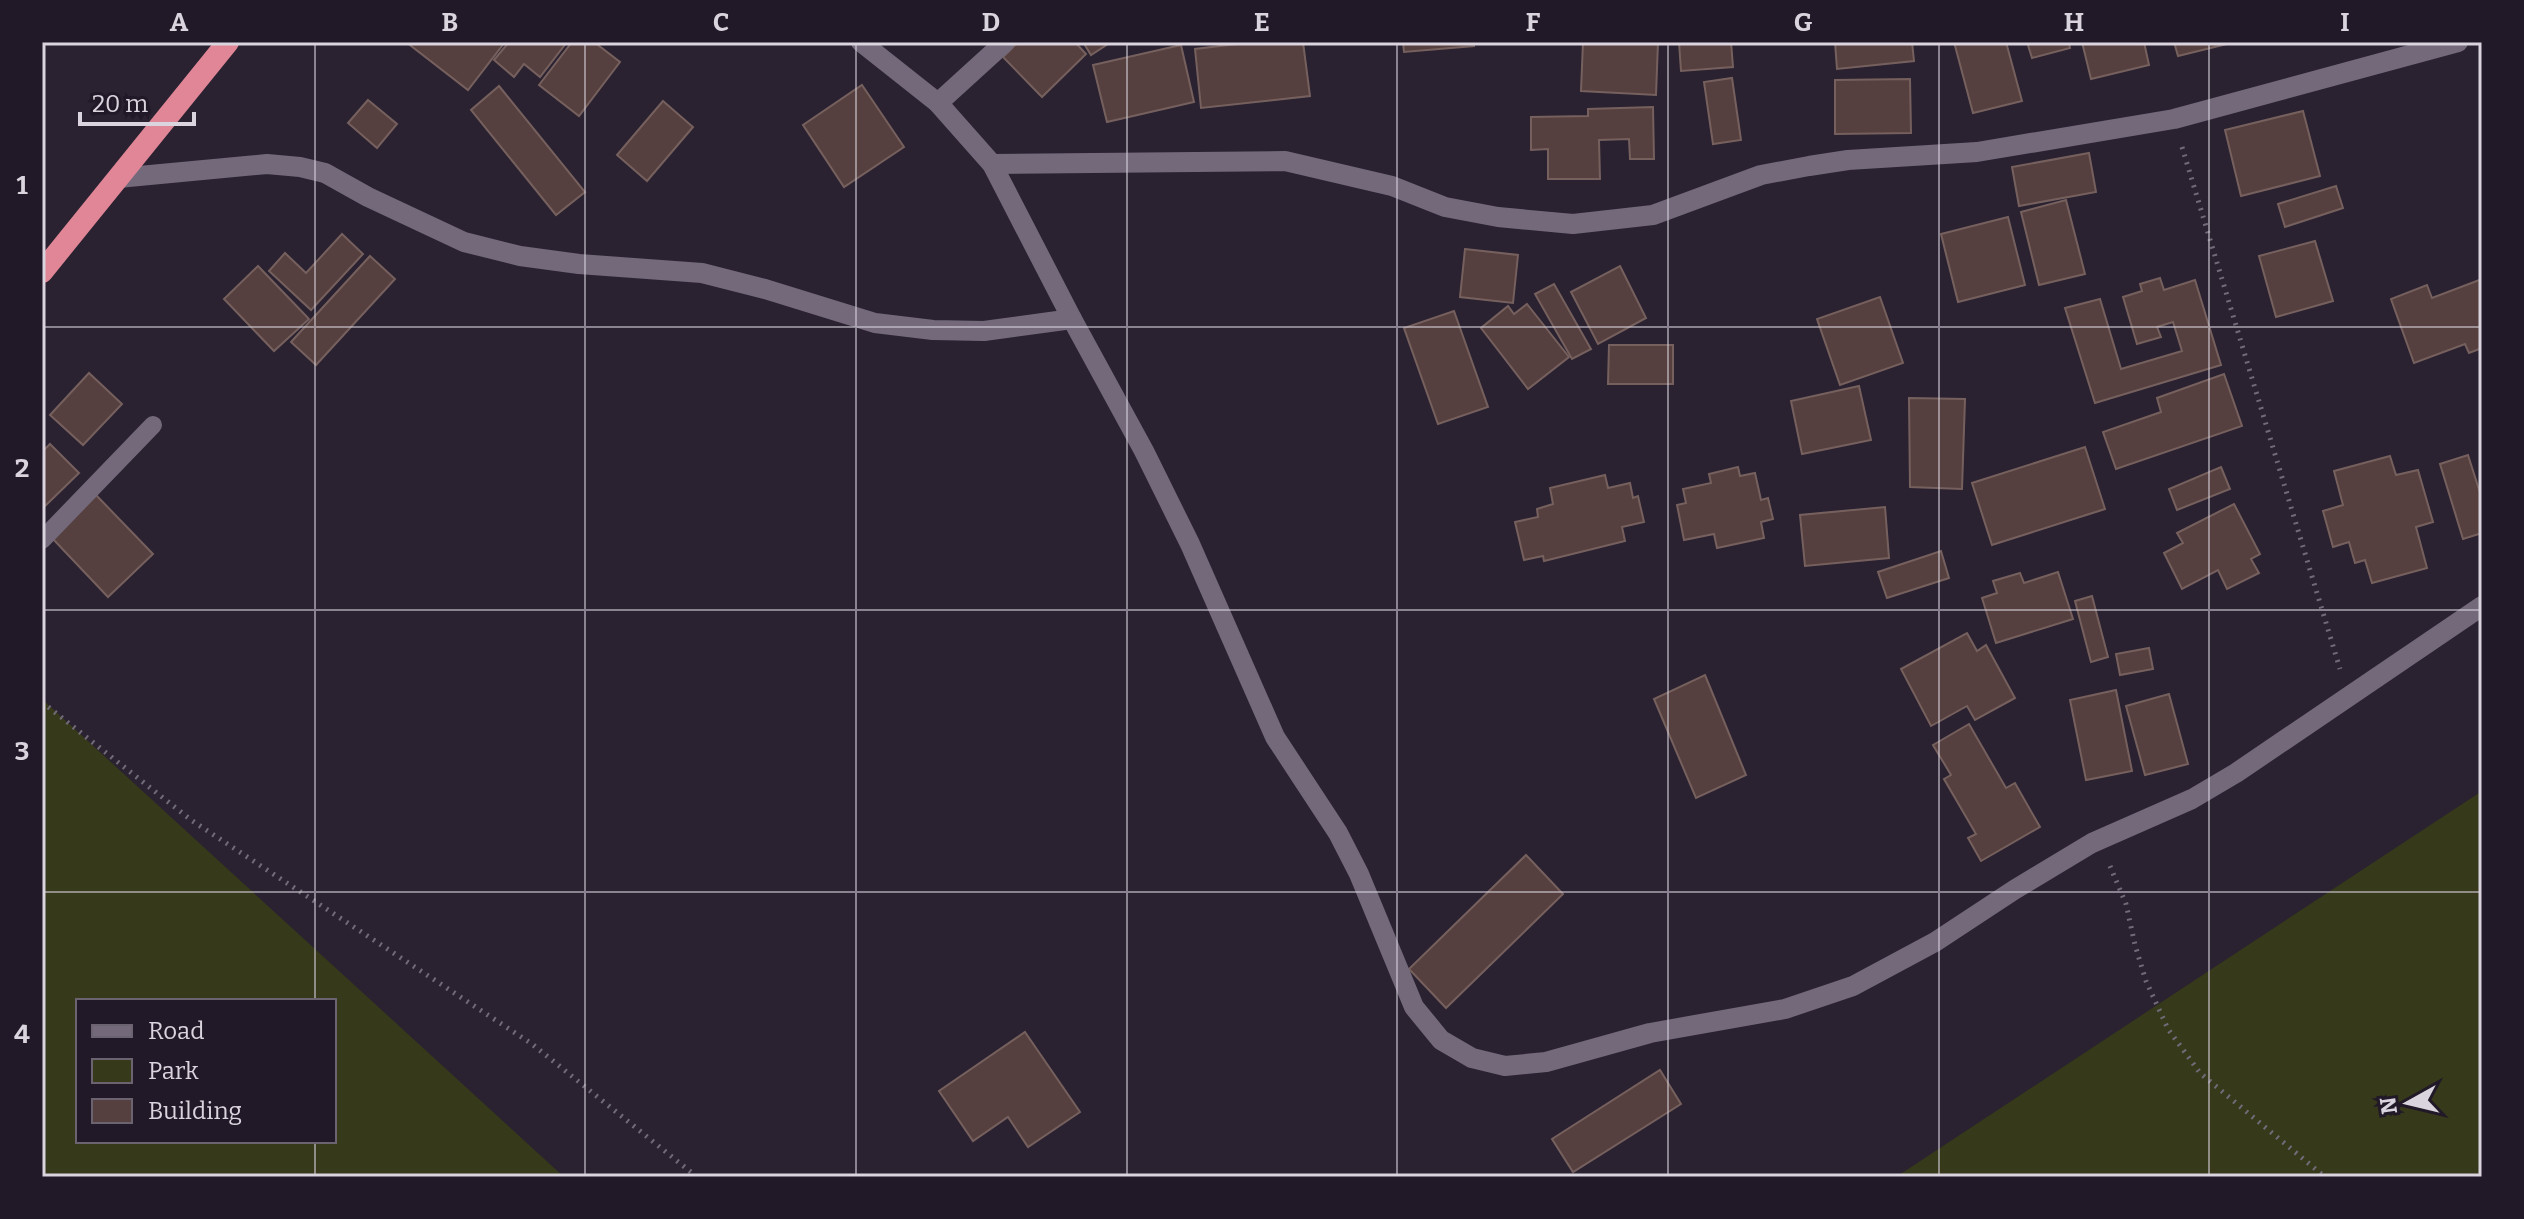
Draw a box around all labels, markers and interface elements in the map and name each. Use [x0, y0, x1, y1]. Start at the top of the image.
text: A [170, 7, 189, 38]
text: B [442, 7, 458, 38]
text: C [713, 7, 729, 38]
text: D [982, 7, 1000, 38]
text: E [1254, 7, 1270, 38]
text: F [1526, 7, 1541, 38]
text: G [1794, 7, 1813, 38]
text: H [2064, 7, 2084, 38]
text: I [2340, 7, 2350, 38]
scale bar [80, 76, 194, 126]
text: 20 m [92, 90, 148, 118]
text: 1 [16, 170, 28, 201]
text: 2 [15, 453, 29, 484]
text: 3 [15, 736, 29, 767]
legend [76, 999, 336, 1143]
text: Road [148, 1017, 204, 1045]
text: 4 [14, 1019, 30, 1050]
text: Park [148, 1057, 199, 1085]
north arrow [2368, 1063, 2448, 1143]
text: N [2374, 1095, 2403, 1116]
text: Building [148, 1097, 242, 1125]

